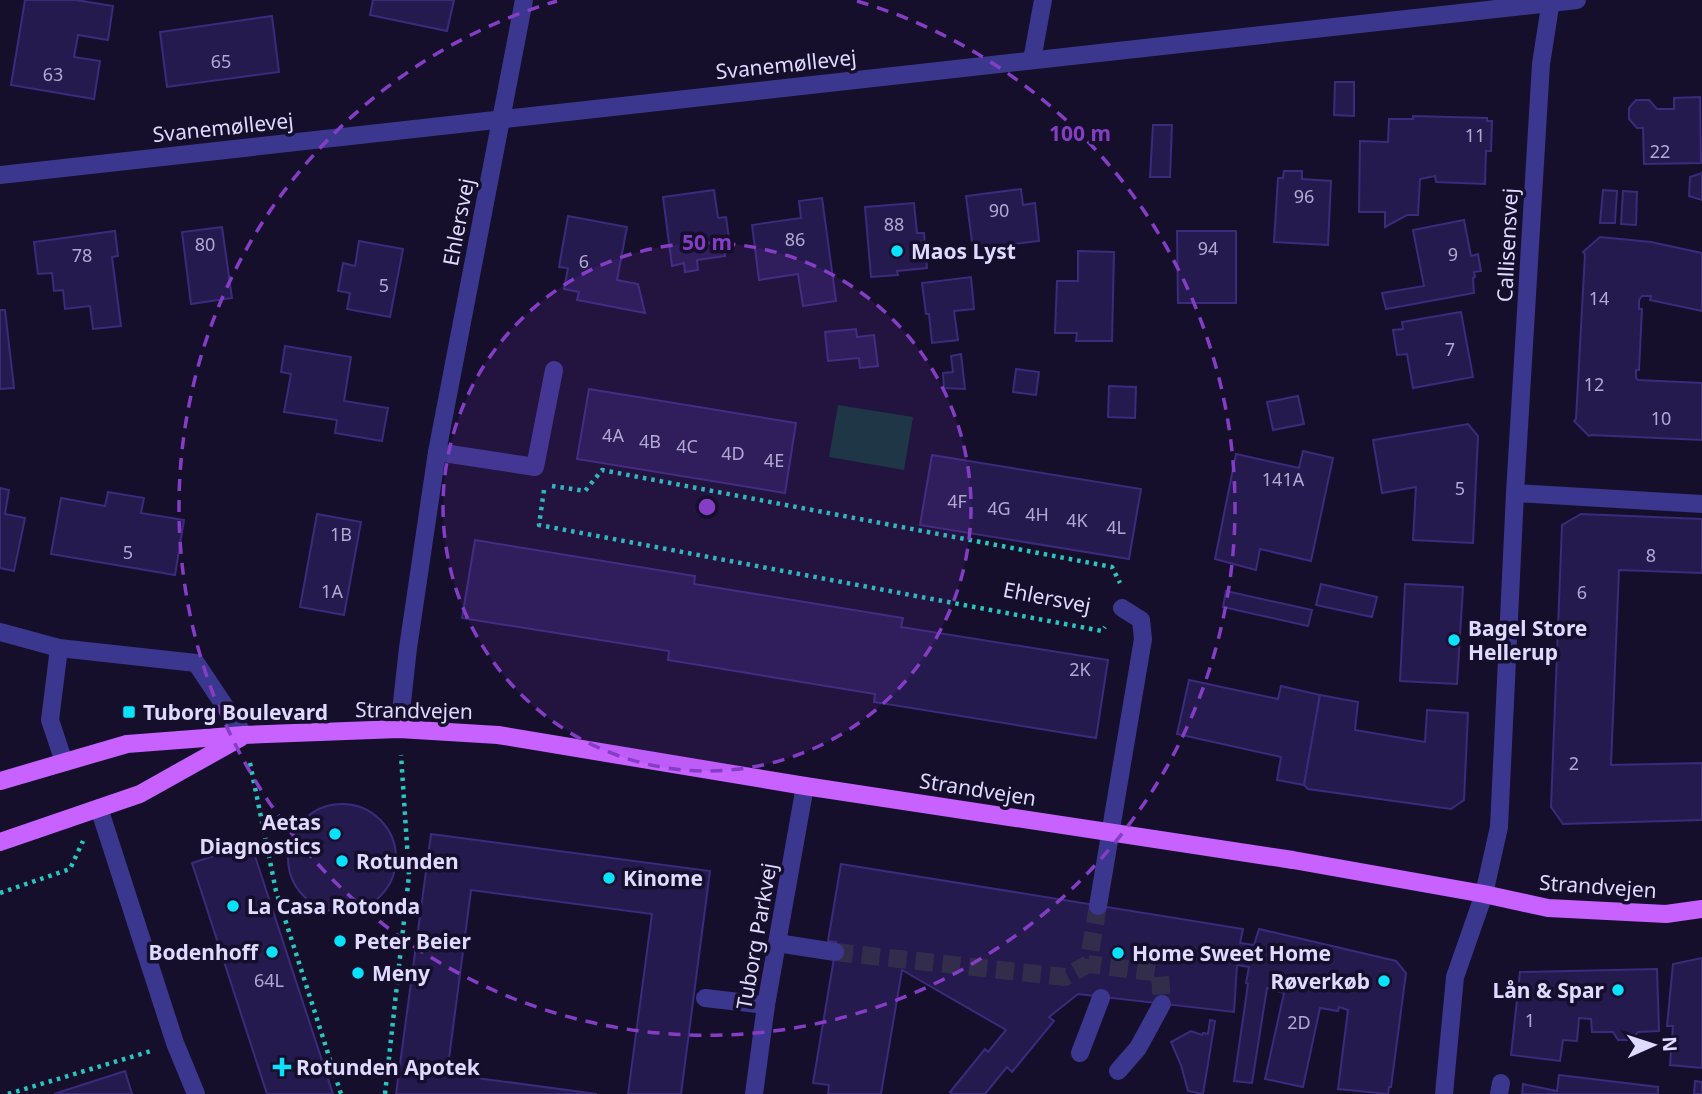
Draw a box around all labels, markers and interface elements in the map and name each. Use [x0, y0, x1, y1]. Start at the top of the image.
street label: Svanemøllevej [714, 43, 858, 85]
house number: 65 [211, 49, 231, 73]
house number: 63 [43, 62, 63, 86]
street label: Svanemøllevej [151, 106, 295, 148]
text: 100 m [1049, 119, 1111, 147]
house number: 11 [1465, 123, 1485, 147]
house number: 22 [1650, 139, 1670, 163]
street label: Ehlersvej [436, 176, 480, 268]
house number: 96 [1294, 184, 1314, 208]
street label: Callisensvej [1490, 187, 1524, 303]
house number: 90 [989, 198, 1009, 222]
house number: 88 [884, 212, 904, 236]
house number: 86 [785, 227, 805, 251]
text: 50 m [682, 228, 732, 256]
house number: 80 [195, 232, 215, 256]
house number: 94 [1198, 236, 1218, 260]
place label: Maos Lyst [911, 237, 1016, 265]
house number: 9 [1448, 242, 1458, 266]
house number: 78 [72, 243, 92, 267]
marker: Maos Lyst [889, 243, 905, 259]
house number: 6 [579, 249, 589, 273]
house number: 5 [379, 273, 389, 297]
house number: 14 [1589, 286, 1609, 310]
house number: 7 [1445, 337, 1455, 361]
house number: 12 [1584, 372, 1604, 396]
house number: 10 [1651, 406, 1671, 430]
house number: 4A [602, 423, 624, 447]
house number: 4B [639, 429, 661, 453]
house number: 4C [676, 434, 698, 458]
house number: 4D [721, 441, 745, 465]
house number: 4E [764, 448, 784, 472]
house number: 141A [1262, 467, 1305, 491]
house number: 5 [1455, 476, 1465, 500]
house number: 4F [947, 489, 967, 513]
centre of rings [695, 495, 719, 519]
house number: 4G [987, 496, 1011, 520]
house number: 4H [1025, 502, 1049, 526]
house number: 4K [1066, 508, 1089, 532]
house number: 4L [1106, 515, 1126, 539]
house number: 1B [330, 522, 352, 546]
house number: 5 [123, 540, 133, 564]
house number: 8 [1646, 543, 1656, 567]
street label: Ehlersvej [1001, 575, 1093, 619]
house number: 1A [321, 579, 343, 603]
house number: 6 [1577, 580, 1587, 604]
place label: Bagel Store Hellerup [1468, 614, 1587, 666]
marker: Bagel Store Hellerup [1446, 632, 1462, 648]
house number: 2K [1069, 657, 1092, 681]
street label: Strandvejen [355, 695, 473, 725]
place label: Tuborg Boulevard [143, 698, 328, 726]
marker: Tuborg Boulevard [121, 704, 137, 720]
house number: 2 [1569, 751, 1579, 775]
street label: Strandvejen [918, 766, 1038, 812]
place label: Aetas Diagnostics [199, 808, 321, 860]
marker: Aetas Diagnostics [327, 826, 343, 842]
place label: Rotunden [356, 847, 459, 875]
marker: Rotunden [334, 853, 350, 869]
street label: Tuborg Parkvej [729, 861, 783, 1011]
place label: Kinome [623, 864, 703, 892]
street label: Strandvejen [1538, 868, 1658, 904]
marker: Kinome [601, 870, 617, 886]
place label: La Casa Rotonda [247, 892, 420, 920]
marker: La Casa Rotonda [225, 898, 241, 914]
place label: Peter Beier [354, 927, 471, 955]
marker: Peter Beier [332, 933, 348, 949]
place label: Bodenhoff [148, 938, 260, 966]
place label: Home Sweet Home [1132, 939, 1331, 967]
marker: Bodenhoff [264, 944, 280, 960]
marker: Home Sweet Home [1110, 945, 1126, 961]
place label: Meny [372, 959, 430, 987]
marker: Meny [350, 965, 366, 981]
place label: Røverkøb [1270, 967, 1370, 995]
house number: 64L [254, 968, 284, 992]
marker: Røverkøb [1376, 973, 1392, 989]
place label: Lån & Spar [1493, 976, 1605, 1004]
marker: Lån & Spar [1610, 982, 1626, 998]
house number: 1 [1525, 1008, 1535, 1032]
house number: 2D [1287, 1010, 1311, 1034]
north arrow [1618, 1010, 1688, 1080]
text: N [1657, 1036, 1683, 1053]
place label: Rotunden Apotek [296, 1053, 481, 1081]
marker: Rotunden Apotek [274, 1059, 290, 1075]

